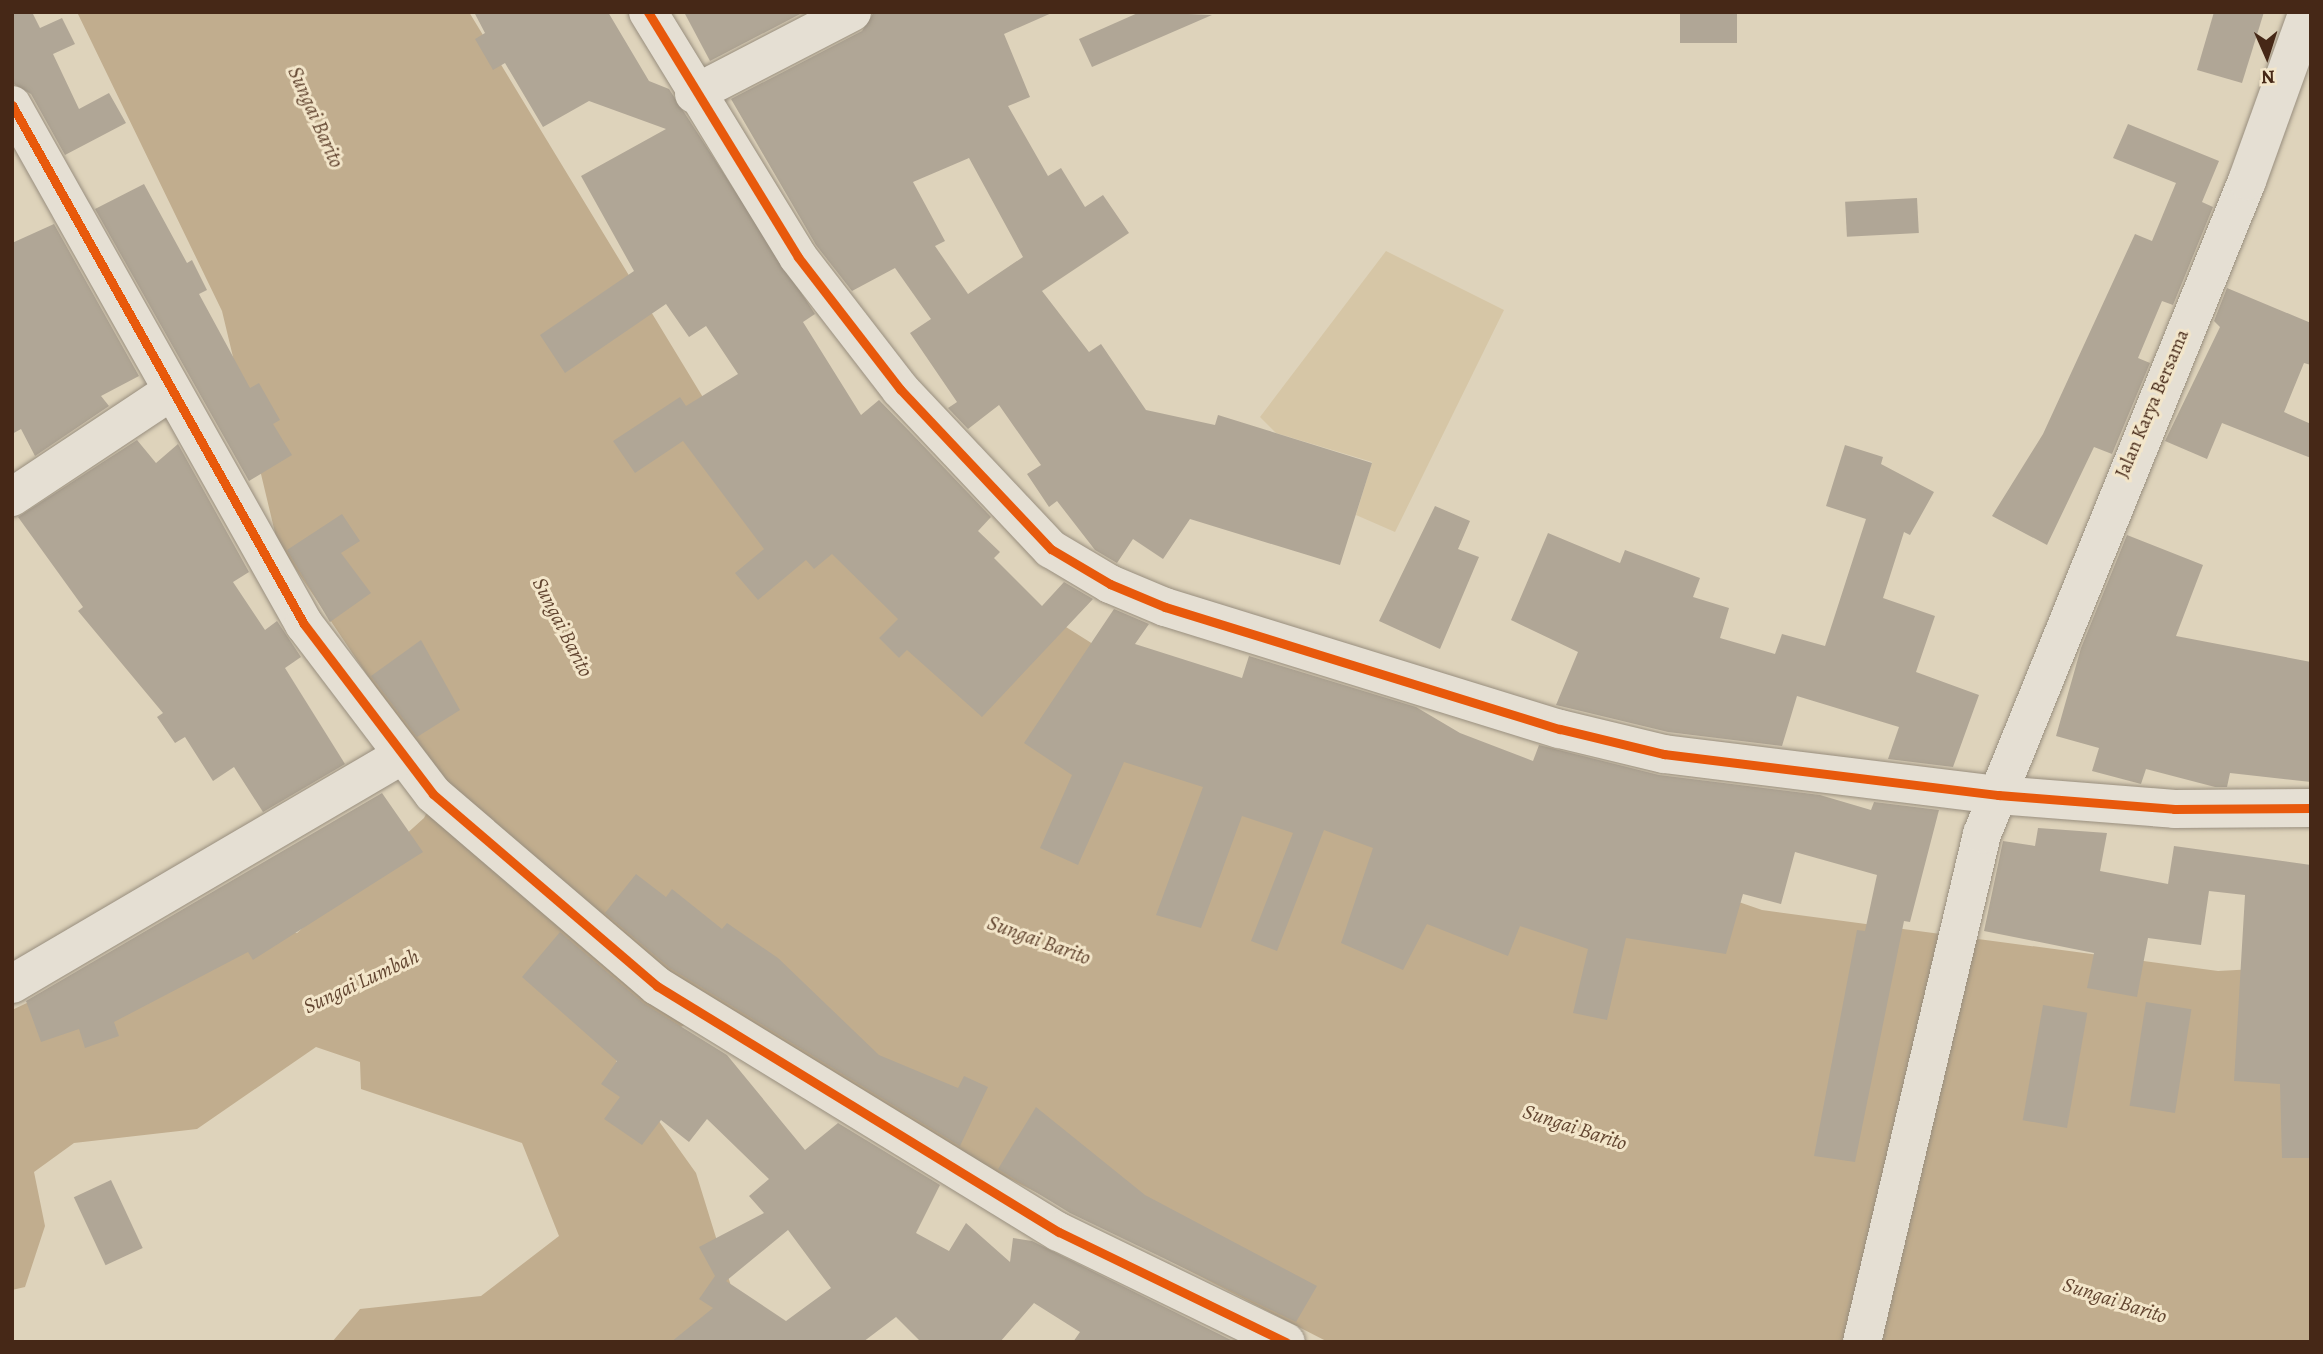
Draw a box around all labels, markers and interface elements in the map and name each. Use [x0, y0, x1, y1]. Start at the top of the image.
north arrow [2232, 21, 2302, 91]
water label: Sungai Barito [283, 63, 349, 171]
text: N [2261, 64, 2276, 90]
street label: Jalan Karya Bersama [2111, 326, 2195, 482]
water label: Sungai Barito [527, 573, 599, 681]
water label: Sungai Barito [984, 910, 1094, 970]
water label: Sungai Lumbah [299, 943, 423, 1019]
water label: Sungai Barito [1520, 1098, 1630, 1156]
water label: Sungai Barito [2060, 1271, 2170, 1329]

